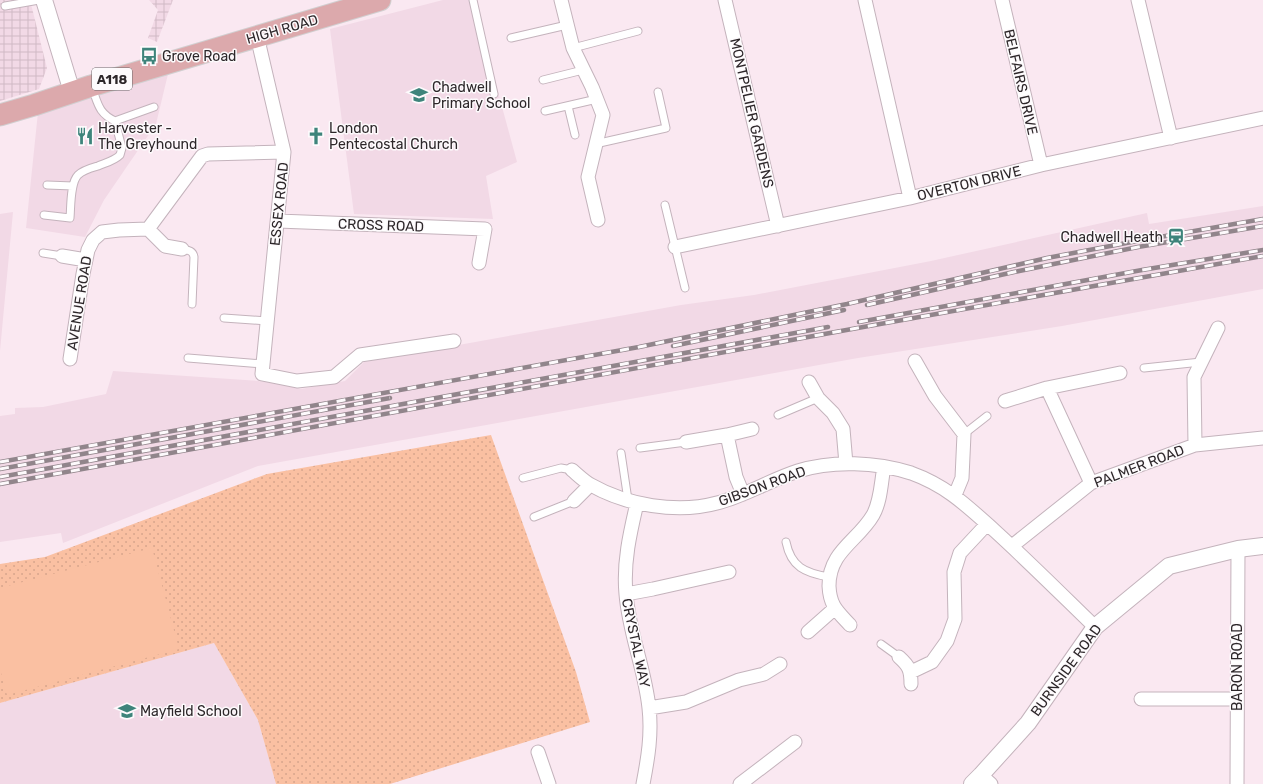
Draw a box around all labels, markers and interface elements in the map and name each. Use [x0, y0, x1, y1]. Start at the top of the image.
street label: HIGH ROAD [244, 11, 320, 48]
street label: BELFAIRS DRIVE [1000, 28, 1041, 137]
street label: MONTPELIER GARDENS [726, 37, 777, 190]
bus stop icon: Grove Road [139, 46, 159, 66]
place label: Grove Road [162, 48, 236, 65]
road number: A118 [92, 68, 132, 90]
place label: Chadwell Primary School [432, 79, 530, 112]
school or university icon: Chadwell Primary School [409, 85, 429, 105]
place label: Harvester - The Greyhound [98, 120, 197, 153]
place label: London Pentecostal Church [329, 120, 458, 153]
restaurant icon: Harvester - The Greyhound [75, 126, 95, 146]
church icon: London Pentecostal Church [306, 126, 326, 146]
street label: ESSEX ROAD [267, 161, 292, 247]
street label: OVERTON DRIVE [915, 162, 1023, 205]
street label: CROSS ROAD [338, 215, 424, 236]
station icon: Chadwell Heath [1166, 227, 1186, 247]
place label: Chadwell Heath [1060, 229, 1163, 246]
street label: AVENUE ROAD [64, 255, 95, 351]
street label: PALMER ROAD [1092, 441, 1187, 491]
street label: GIBSON ROAD [716, 463, 808, 510]
street label: CRYSTAL WAY [618, 597, 653, 689]
street label: BURNSIDE ROAD [1027, 621, 1106, 720]
street label: BARON ROAD [1229, 623, 1246, 711]
school or university icon: Mayfield School [117, 701, 137, 721]
place label: Mayfield School [140, 703, 242, 720]

